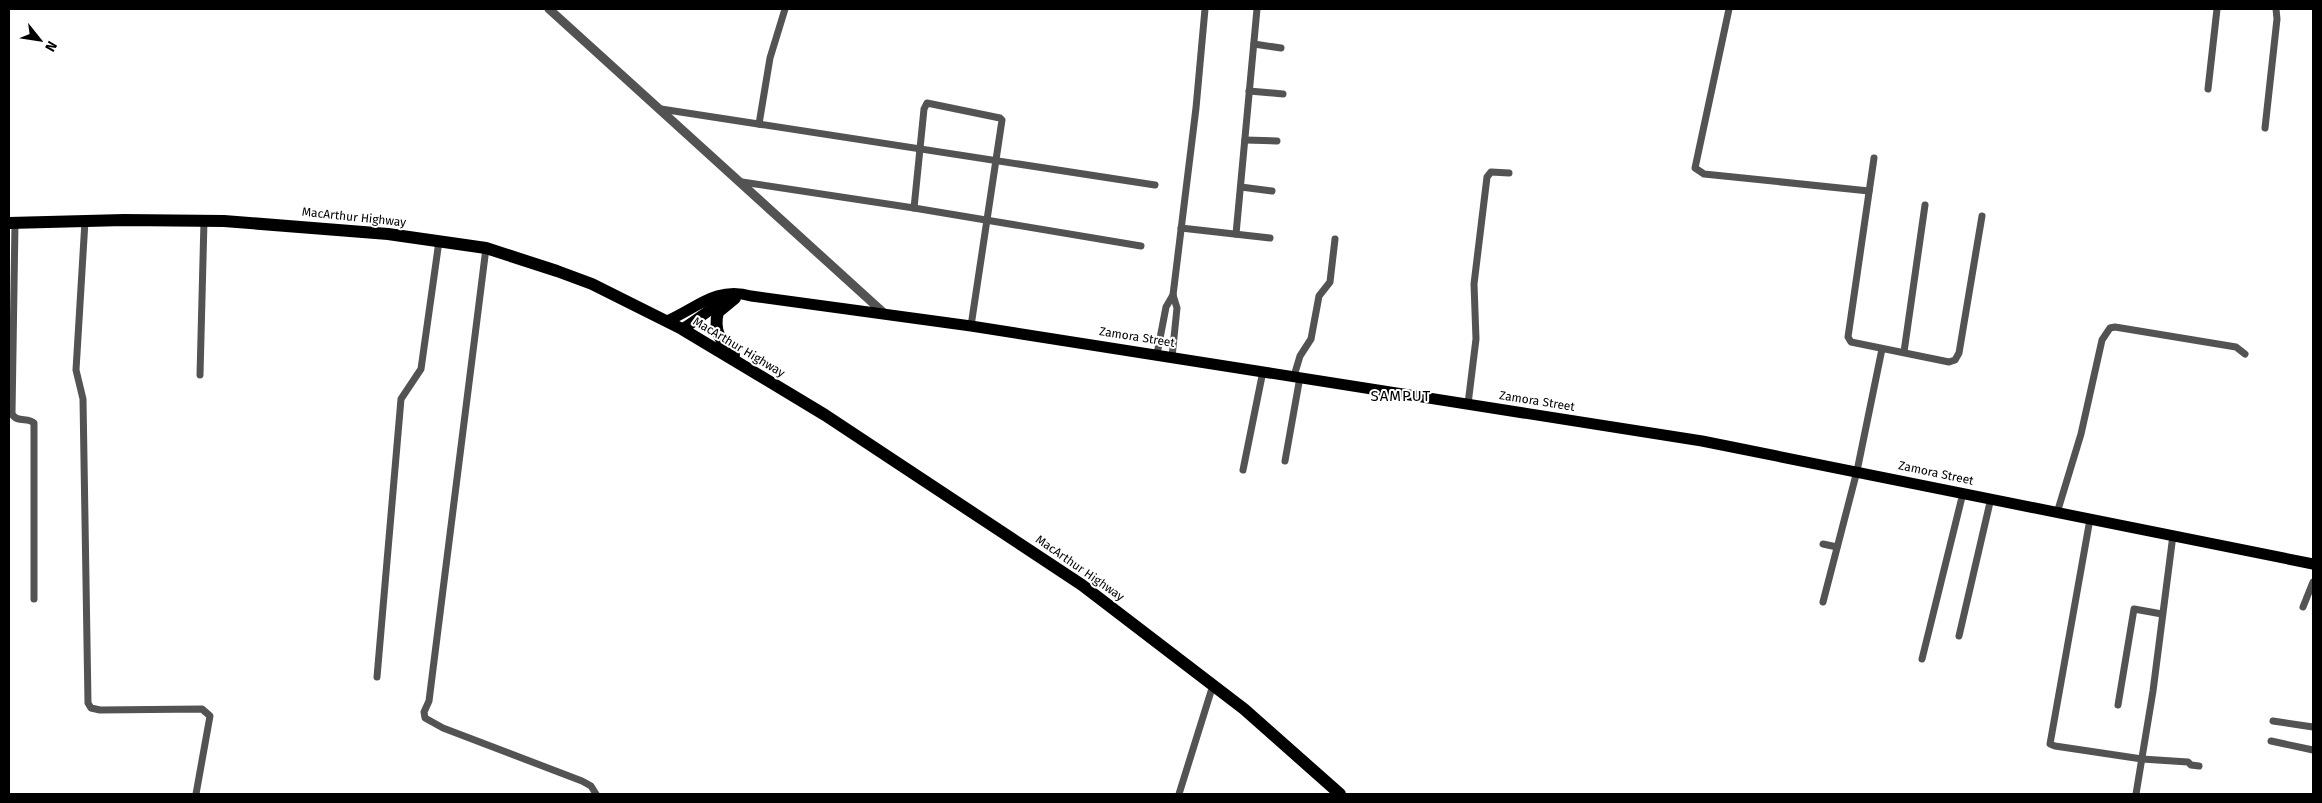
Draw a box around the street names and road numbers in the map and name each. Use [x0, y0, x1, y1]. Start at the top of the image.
street label: MacArthur Highway [301, 205, 407, 229]
street label: MacArthur Highway [690, 314, 788, 380]
street label: Zamora Street [1098, 324, 1176, 350]
street label: Zamora Street [1498, 388, 1576, 414]
street label: Zamora Street [1897, 458, 1975, 488]
street label: MacArthur Highway [1033, 532, 1127, 604]

